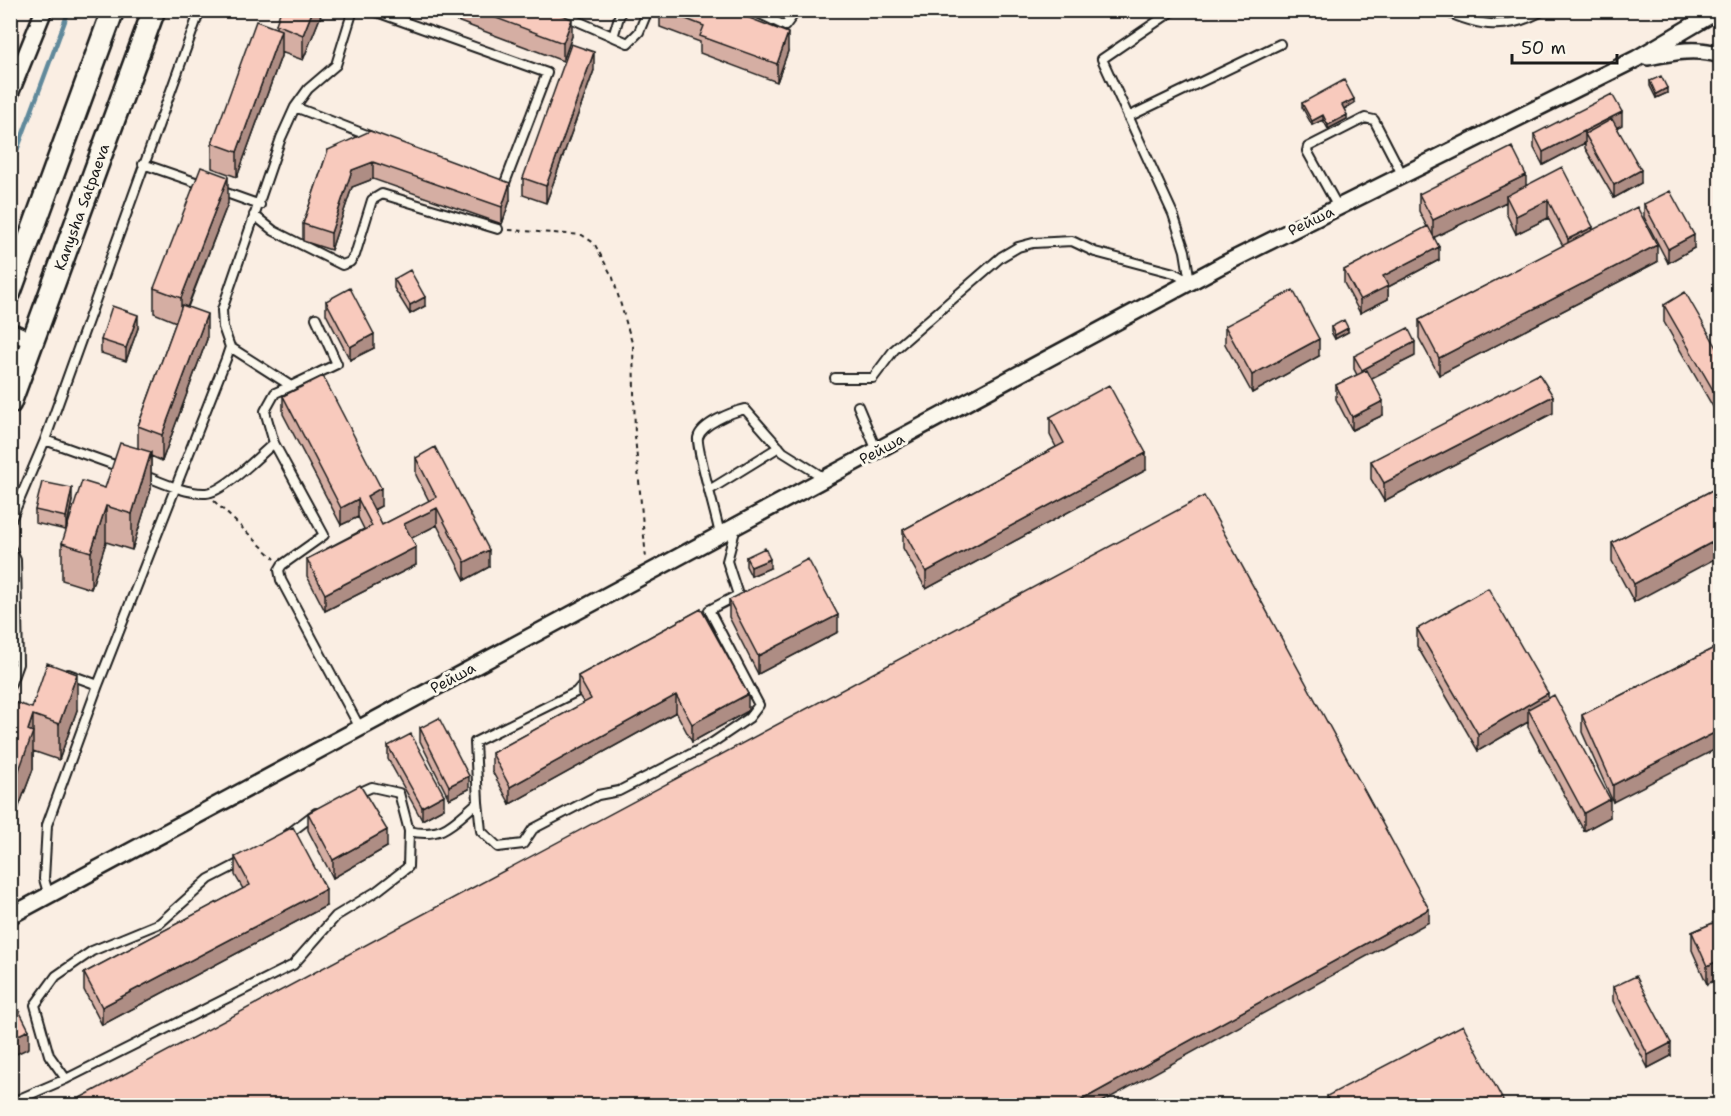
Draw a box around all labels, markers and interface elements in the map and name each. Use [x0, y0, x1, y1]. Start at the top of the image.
scale bar [1512, 27, 1617, 65]
text: 50 m [1521, 36, 1566, 60]
street label: Kanysha Satpaeva [50, 140, 114, 273]
street label: Рейша [1285, 201, 1338, 241]
street label: Рейша [856, 428, 909, 469]
street label: Рейша [427, 657, 480, 698]

